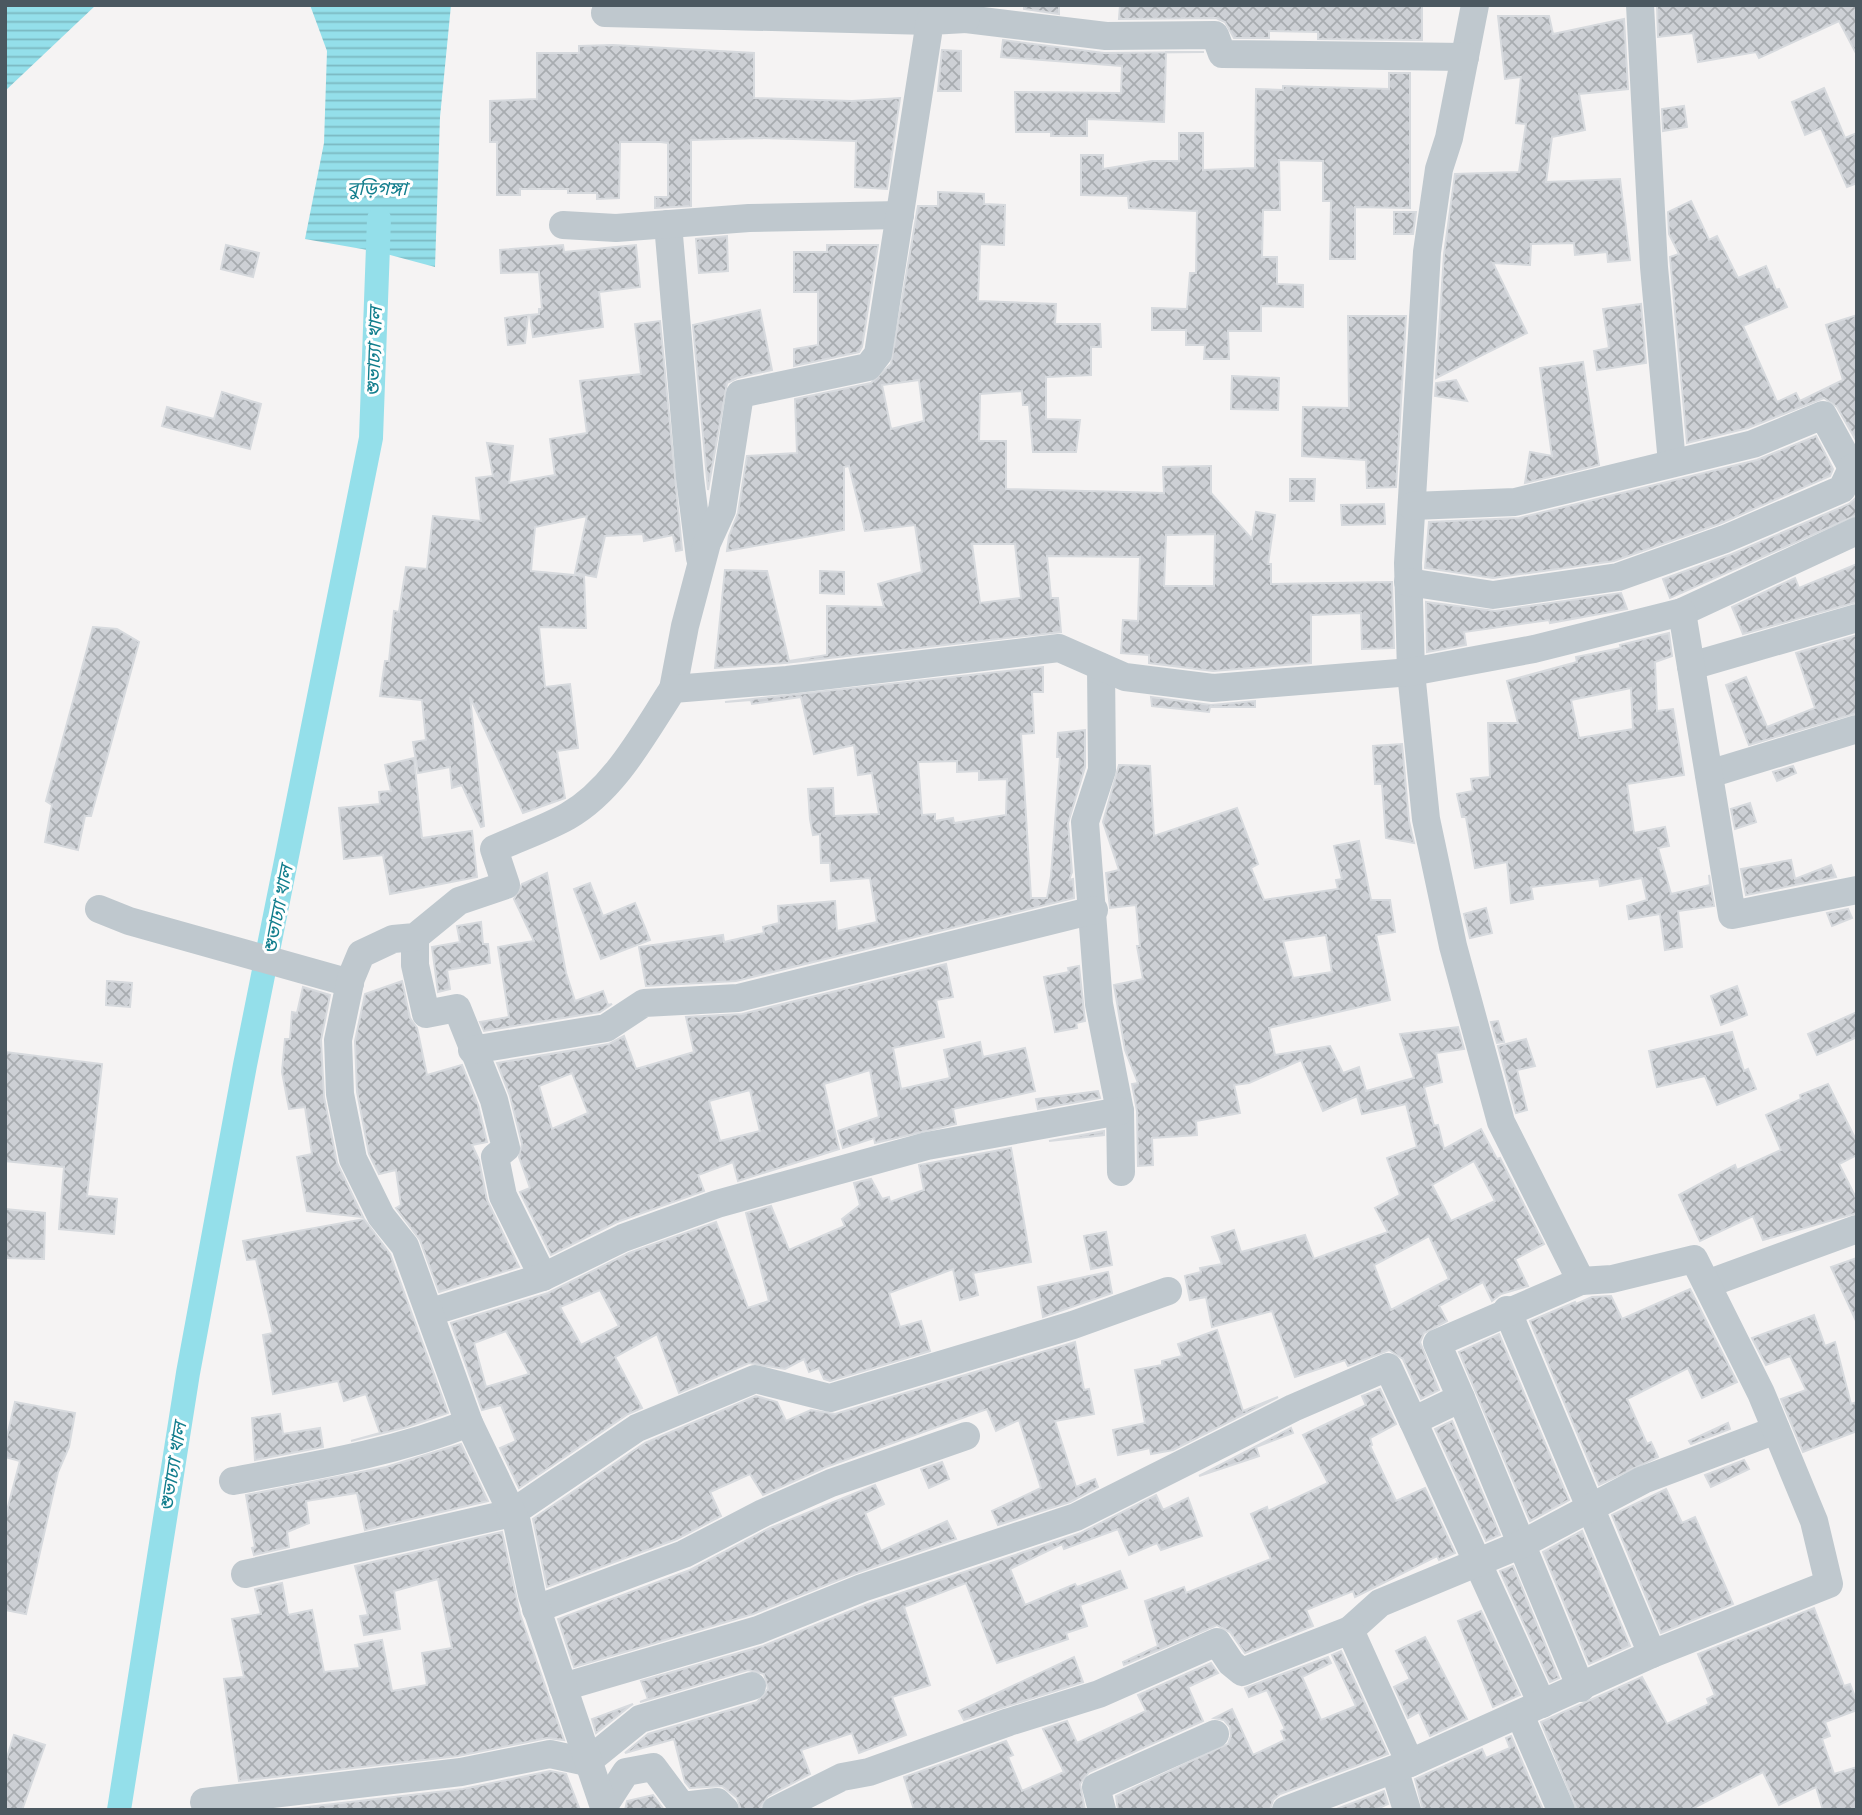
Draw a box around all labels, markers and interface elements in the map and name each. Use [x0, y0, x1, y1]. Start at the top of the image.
water label: বুড়িগঙ্গা [347, 177, 411, 200]
water label: শুভাঢ্যা খাল [361, 302, 387, 397]
water label: শুভাঢ্যা খাল [258, 860, 299, 956]
water label: শুভাঢ্যা খাল [155, 1417, 192, 1513]

